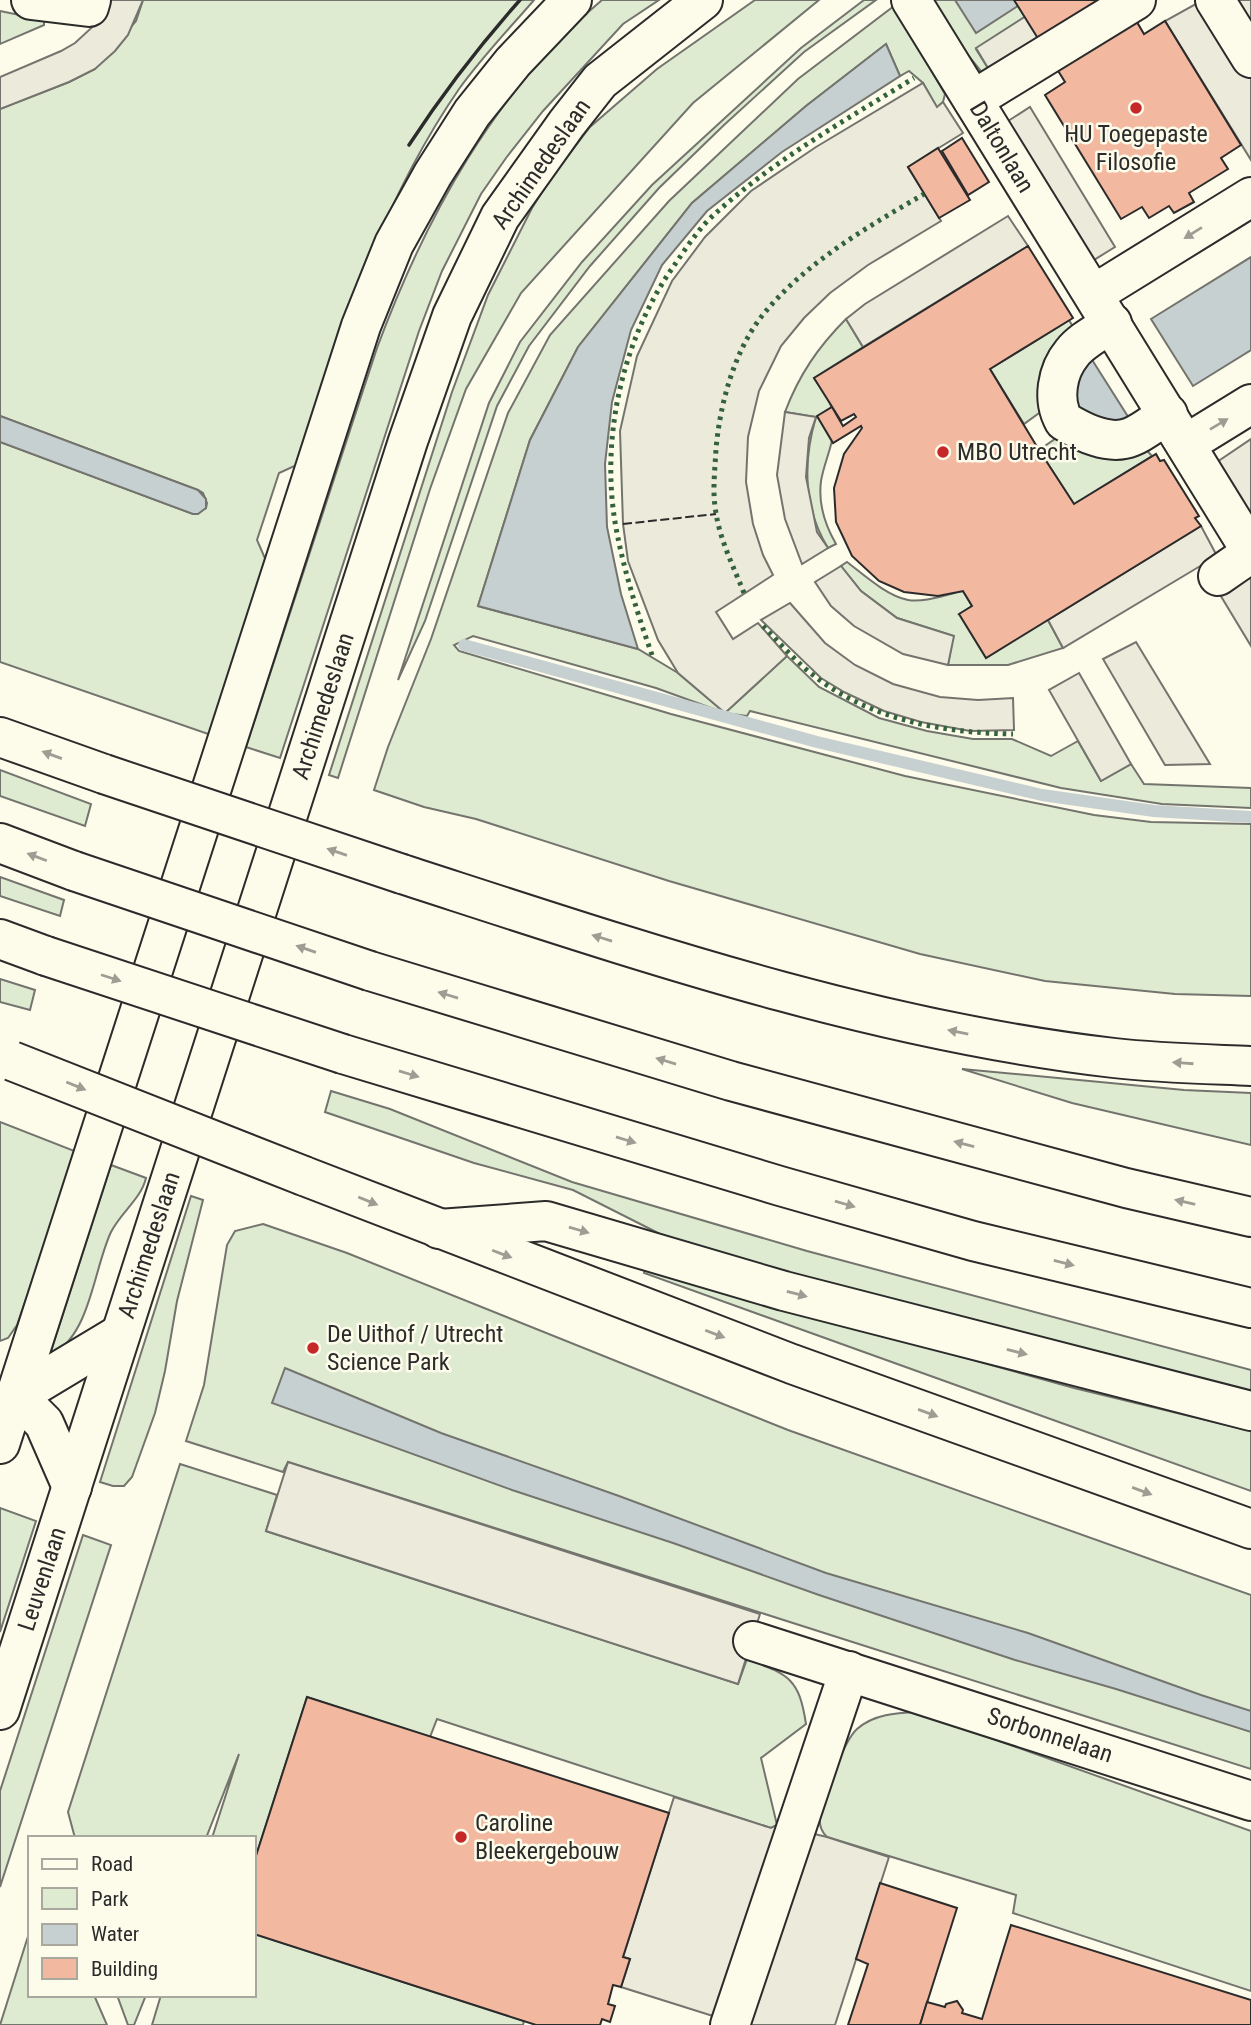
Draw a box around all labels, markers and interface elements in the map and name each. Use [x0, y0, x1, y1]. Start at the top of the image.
street label: Archimedeslaan [486, 93, 596, 235]
street label: Daltonlaan [964, 96, 1040, 198]
marker: HU Toegepaste Filosofie [1128, 100, 1144, 116]
place label: HU Toegepaste Filosofie [1064, 120, 1208, 176]
one-way arrow [1183, 226, 1202, 239]
one-way arrow [1209, 417, 1228, 430]
place label: MBO Utrecht [957, 438, 1077, 466]
marker: MBO Utrecht [935, 444, 951, 460]
street label: Archimedeslaan [286, 629, 360, 783]
one-way arrow [41, 749, 62, 760]
one-way arrow [327, 846, 348, 857]
one-way arrow [26, 851, 47, 862]
one-way arrow [591, 932, 612, 943]
one-way arrow [295, 943, 316, 954]
one-way arrow [101, 973, 122, 983]
one-way arrow [438, 989, 459, 999]
one-way arrow [947, 1026, 969, 1037]
one-way arrow [655, 1056, 676, 1066]
one-way arrow [1172, 1057, 1194, 1068]
one-way arrow [398, 1069, 419, 1079]
one-way arrow [65, 1080, 86, 1091]
one-way arrow [616, 1135, 637, 1145]
one-way arrow [953, 1138, 975, 1149]
street label: Archimedeslaan [112, 1168, 186, 1322]
one-way arrow [357, 1196, 378, 1207]
one-way arrow [1174, 1196, 1196, 1207]
one-way arrow [834, 1200, 855, 1210]
one-way arrow [568, 1226, 589, 1236]
one-way arrow [492, 1248, 513, 1259]
one-way arrow [1053, 1258, 1075, 1269]
one-way arrow [787, 1290, 808, 1300]
place label: De Uithof / Utrecht Science Park [327, 1320, 503, 1376]
one-way arrow [705, 1329, 726, 1340]
marker: De Uithof / Utrecht Science Park [305, 1340, 321, 1356]
one-way arrow [1006, 1347, 1028, 1358]
one-way arrow [918, 1408, 939, 1419]
one-way arrow [1132, 1485, 1153, 1496]
street label: Leuvenlaan [12, 1524, 72, 1634]
street label: Sorbonnelaan [984, 1702, 1116, 1768]
place label: Caroline Bleekergebouw [475, 1809, 619, 1865]
marker: Caroline Bleekergebouw [453, 1829, 469, 1845]
legend [28, 1836, 256, 1997]
text: Road [91, 1852, 133, 1876]
text: Park [91, 1887, 129, 1911]
text: Water [91, 1922, 139, 1946]
text: Building [91, 1957, 158, 1981]

